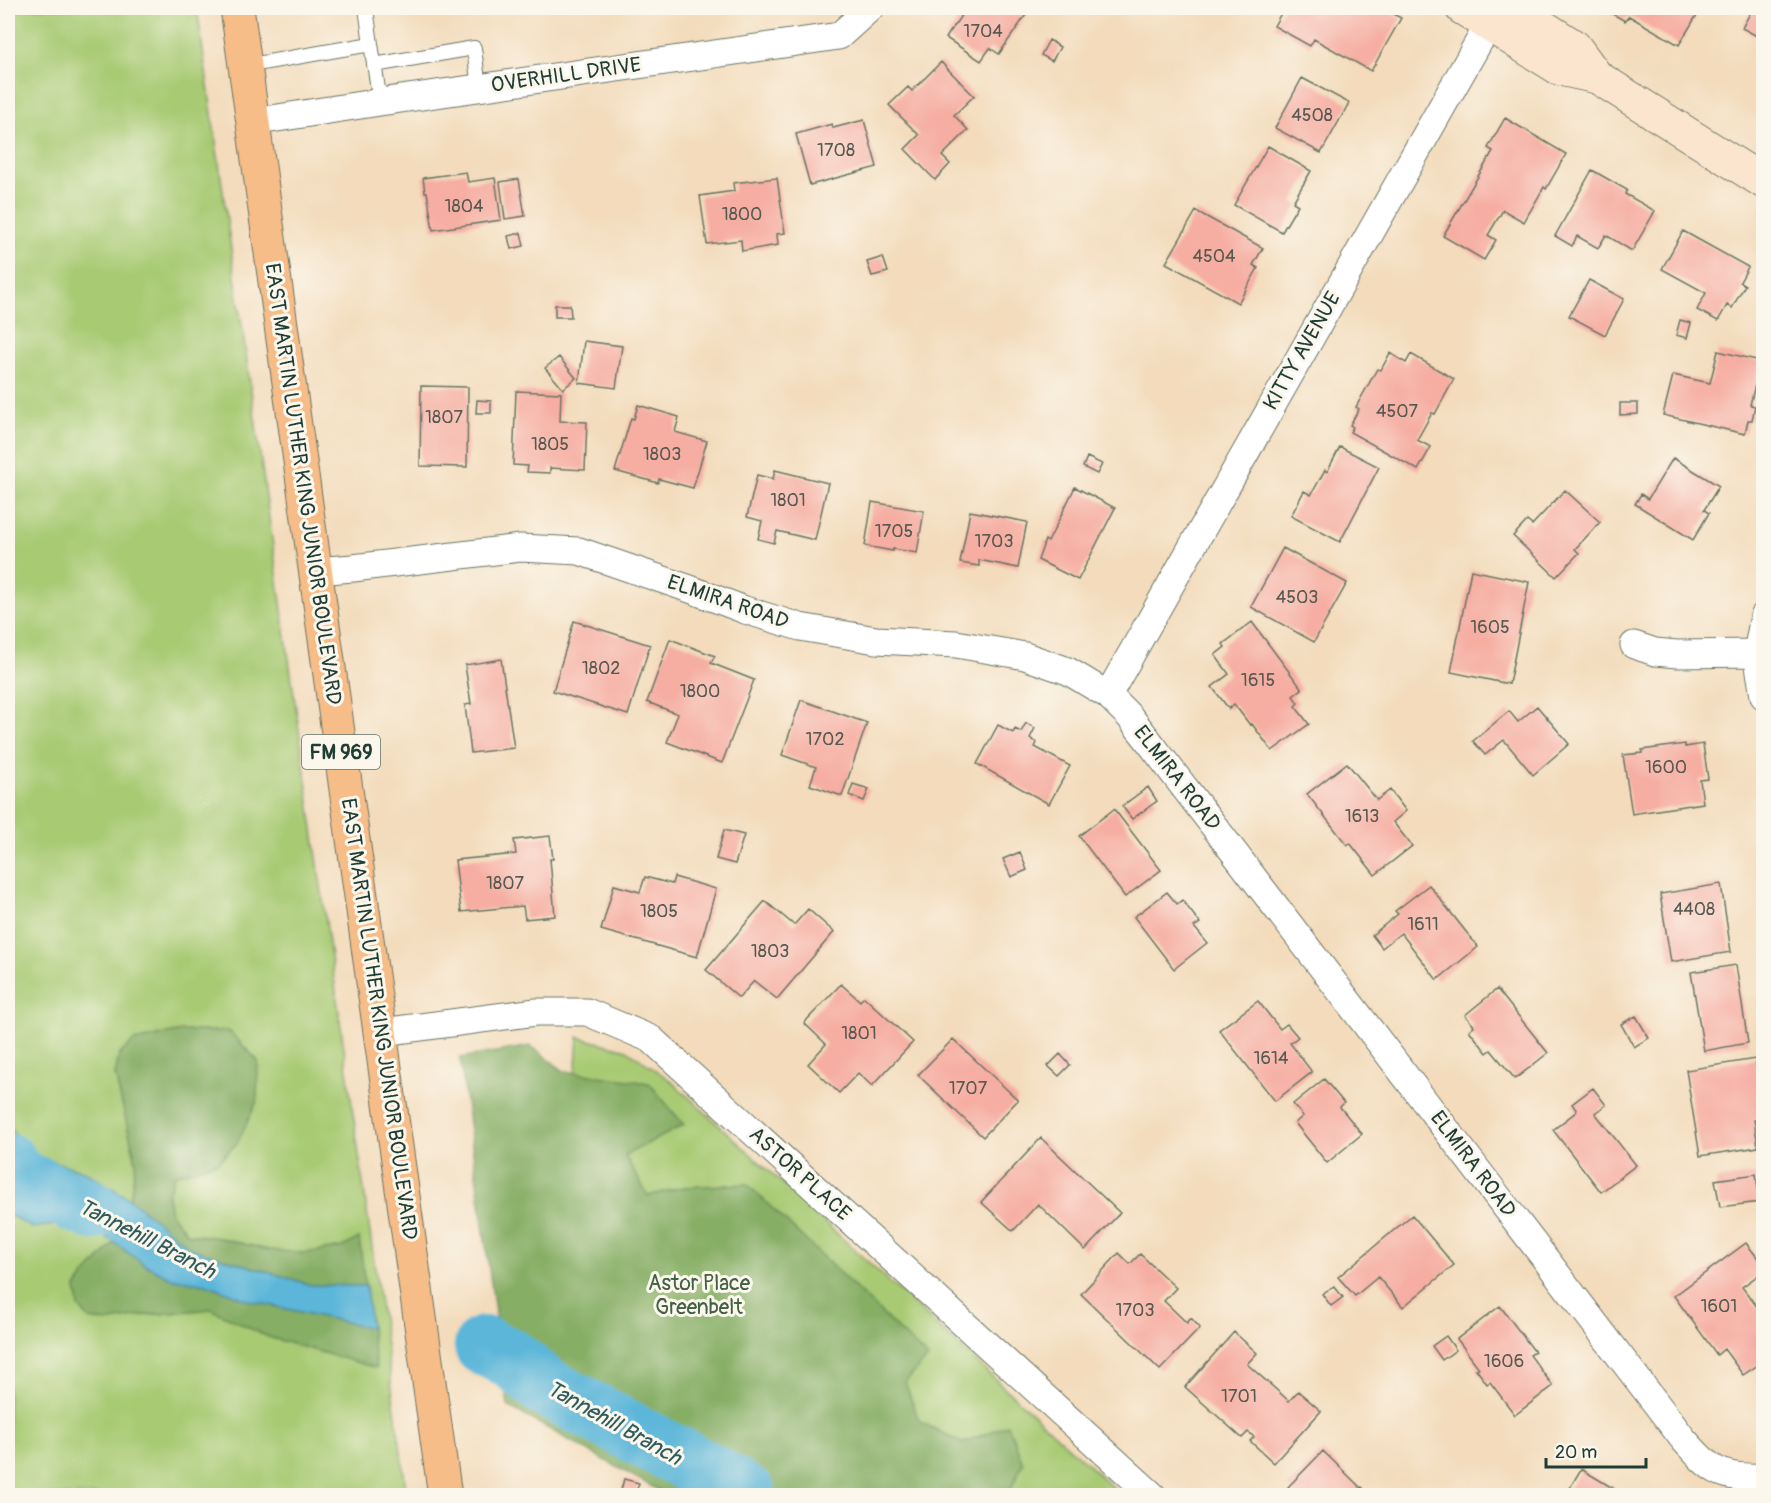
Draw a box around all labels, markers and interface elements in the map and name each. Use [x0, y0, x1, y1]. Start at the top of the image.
house number: 1704 [963, 20, 1003, 43]
street label: OVERHILL DRIVE [489, 51, 643, 99]
house number: 4508 [1291, 104, 1333, 127]
house number: 1708 [817, 139, 855, 162]
house number: 1804 [445, 195, 484, 218]
house number: 1800 [722, 203, 762, 226]
house number: 4504 [1193, 245, 1236, 268]
street label: EAST MARTIN LUTHER KING JUNIOR BOULEVARD [259, 261, 347, 707]
street label: KITTY AVENUE [1257, 287, 1347, 415]
house number: 4507 [1376, 400, 1418, 423]
house number: 1807 [425, 406, 463, 429]
house number: 1805 [531, 433, 569, 456]
house number: 1803 [643, 443, 681, 466]
house number: 1801 [770, 489, 806, 512]
house number: 1705 [875, 520, 913, 543]
house number: 1703 [975, 530, 1013, 553]
street label: ELMIRA ROAD [664, 569, 792, 635]
house number: 4503 [1276, 586, 1318, 609]
house number: 1605 [1470, 616, 1510, 639]
house number: 1802 [582, 657, 620, 680]
house number: 1615 [1241, 669, 1275, 692]
house number: 1800 [680, 680, 720, 703]
street label: ELMIRA ROAD [1127, 720, 1227, 836]
house number: 1702 [806, 728, 844, 751]
road number: FM 969 [302, 735, 380, 769]
house number: 1600 [1645, 756, 1687, 779]
street label: EAST MARTIN LUTHER KING JUNIOR BOULEVARD [335, 796, 423, 1242]
house number: 1613 [1345, 805, 1379, 828]
house number: 1807 [486, 872, 524, 895]
house number: 4408 [1673, 898, 1715, 921]
house number: 1805 [640, 900, 678, 923]
house number: 1611 [1407, 913, 1439, 936]
house number: 1803 [751, 940, 789, 963]
house number: 1801 [841, 1022, 877, 1045]
house number: 1614 [1254, 1047, 1289, 1070]
house number: 1707 [949, 1077, 988, 1100]
street label: ELMIRA ROAD [1424, 1105, 1522, 1223]
street label: ASTOR PLACE [743, 1121, 857, 1227]
water label: Tannehill Branch [74, 1193, 222, 1286]
park label: Astor Place Greenbelt [648, 1270, 751, 1321]
house number: 1601 [1701, 1295, 1737, 1318]
house number: 1703 [1116, 1299, 1154, 1322]
house number: 1606 [1484, 1350, 1524, 1373]
water label: Tannehill Branch [542, 1374, 688, 1472]
house number: 1701 [1221, 1385, 1257, 1408]
scale bar [1546, 1431, 1646, 1469]
text: 20 m [1555, 1441, 1597, 1464]

